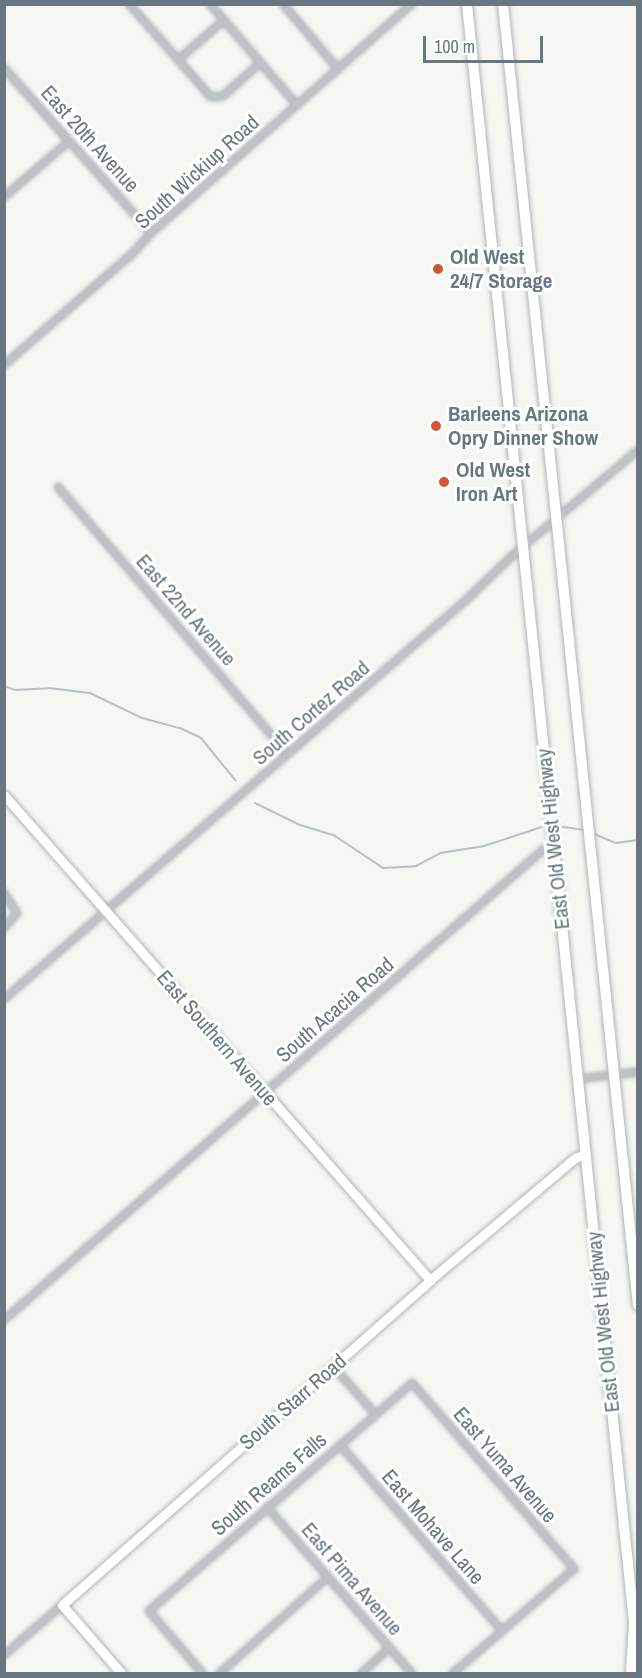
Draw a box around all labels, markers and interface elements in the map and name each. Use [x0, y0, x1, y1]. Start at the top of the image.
scale bar [426, 24, 546, 62]
text: 100 m [434, 34, 475, 59]
street label: East 20th Avenue [35, 80, 145, 198]
street label: South Wickiup Road [130, 110, 264, 234]
place label: Old West 24/7 Storage [450, 244, 552, 294]
marker: Old West 24/7 Storage [431, 262, 445, 276]
place label: Barleens Arizona Opry Dinner Show [448, 401, 598, 451]
marker: Barleens Arizona Opry Dinner Show [429, 419, 443, 433]
place label: Old West Iron Art [456, 457, 530, 507]
marker: Old West Iron Art [437, 475, 451, 489]
street label: East 22nd Avenue [130, 549, 242, 671]
street label: South Cortez Road [247, 655, 375, 771]
street label: East Old West Highway [531, 747, 575, 931]
street label: South Acacia Road [271, 952, 399, 1068]
street label: East Southern Avenue [151, 965, 283, 1111]
street label: East Old West Highway [581, 1230, 625, 1414]
street label: South Starr Road [235, 1349, 351, 1455]
street label: East Yuma Avenue [448, 1402, 562, 1528]
street label: South Reams Falls [206, 1427, 332, 1541]
street label: East Mohave Lane [376, 1465, 490, 1589]
street label: East Pima Avenue [296, 1517, 408, 1641]

